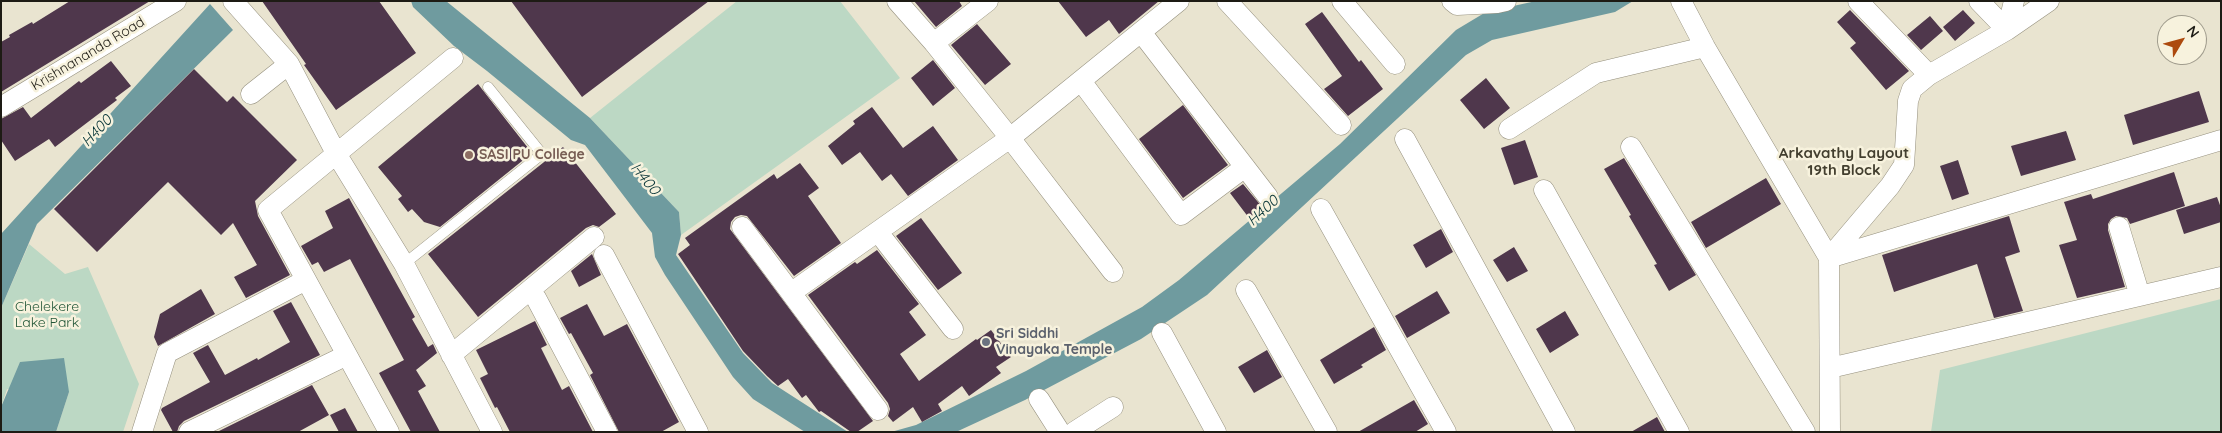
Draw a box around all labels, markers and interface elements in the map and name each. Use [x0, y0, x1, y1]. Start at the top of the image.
street label: Krishnananda Road [28, 14, 148, 94]
north arrow [2157, 15, 2207, 65]
text: N [2183, 22, 2203, 41]
water label: H400 [78, 111, 116, 151]
district label: Arkavathy Layout 19th Block [1779, 144, 1909, 179]
place label: SASI PU College [479, 147, 585, 163]
marker: SASI PU College [463, 149, 475, 161]
water label: H400 [627, 159, 663, 199]
water label: H400 [1243, 192, 1283, 230]
park label: Chelekere Lake Park [15, 299, 79, 332]
place label: Sri Siddhi Vinayaka Temple [996, 326, 1113, 358]
marker: Sri Siddhi Vinayaka Temple [980, 336, 992, 348]

